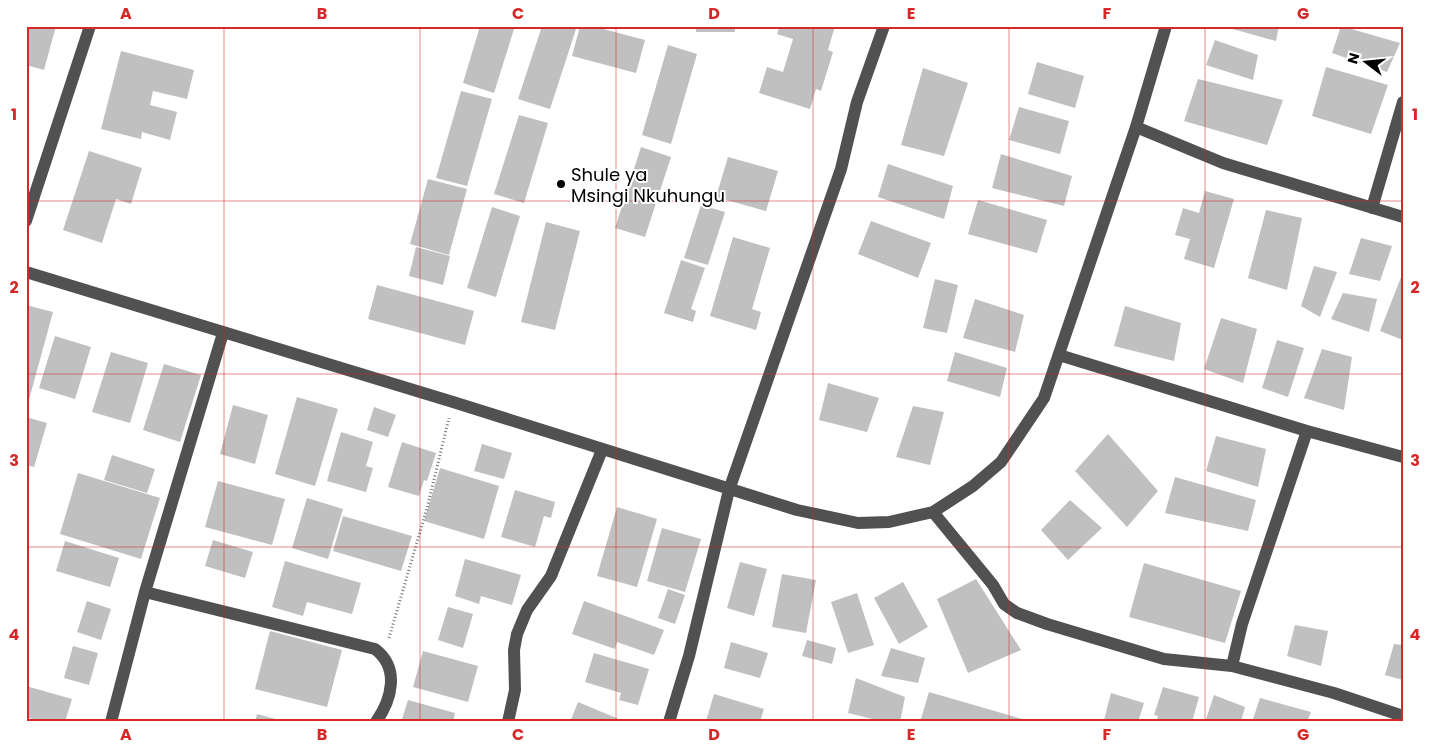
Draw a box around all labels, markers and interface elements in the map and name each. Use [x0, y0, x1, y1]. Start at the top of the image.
text: A [120, 2, 132, 25]
text: B [317, 2, 327, 25]
text: C [512, 2, 524, 25]
text: D [708, 2, 720, 25]
text: E [907, 2, 915, 25]
text: F [1103, 2, 1112, 25]
text: G [1297, 2, 1309, 25]
north arrow [1342, 38, 1392, 88]
text: N [1342, 51, 1365, 66]
text: 1 [11, 103, 17, 126]
text: 1 [1412, 103, 1418, 126]
place label: Shule ya Msingi Nkuhungu [571, 162, 725, 208]
marker: Shule ya Msingi Nkuhungu [555, 178, 567, 190]
text: 2 [9, 276, 19, 299]
text: 2 [1410, 276, 1420, 299]
text: 3 [9, 449, 19, 472]
text: 3 [1410, 449, 1420, 472]
text: 4 [9, 623, 20, 646]
text: 4 [1410, 623, 1421, 646]
text: A [120, 723, 132, 746]
text: B [317, 723, 327, 746]
text: C [512, 723, 524, 746]
text: D [708, 723, 720, 746]
text: E [907, 723, 915, 746]
text: F [1103, 723, 1112, 746]
text: G [1297, 723, 1309, 746]

